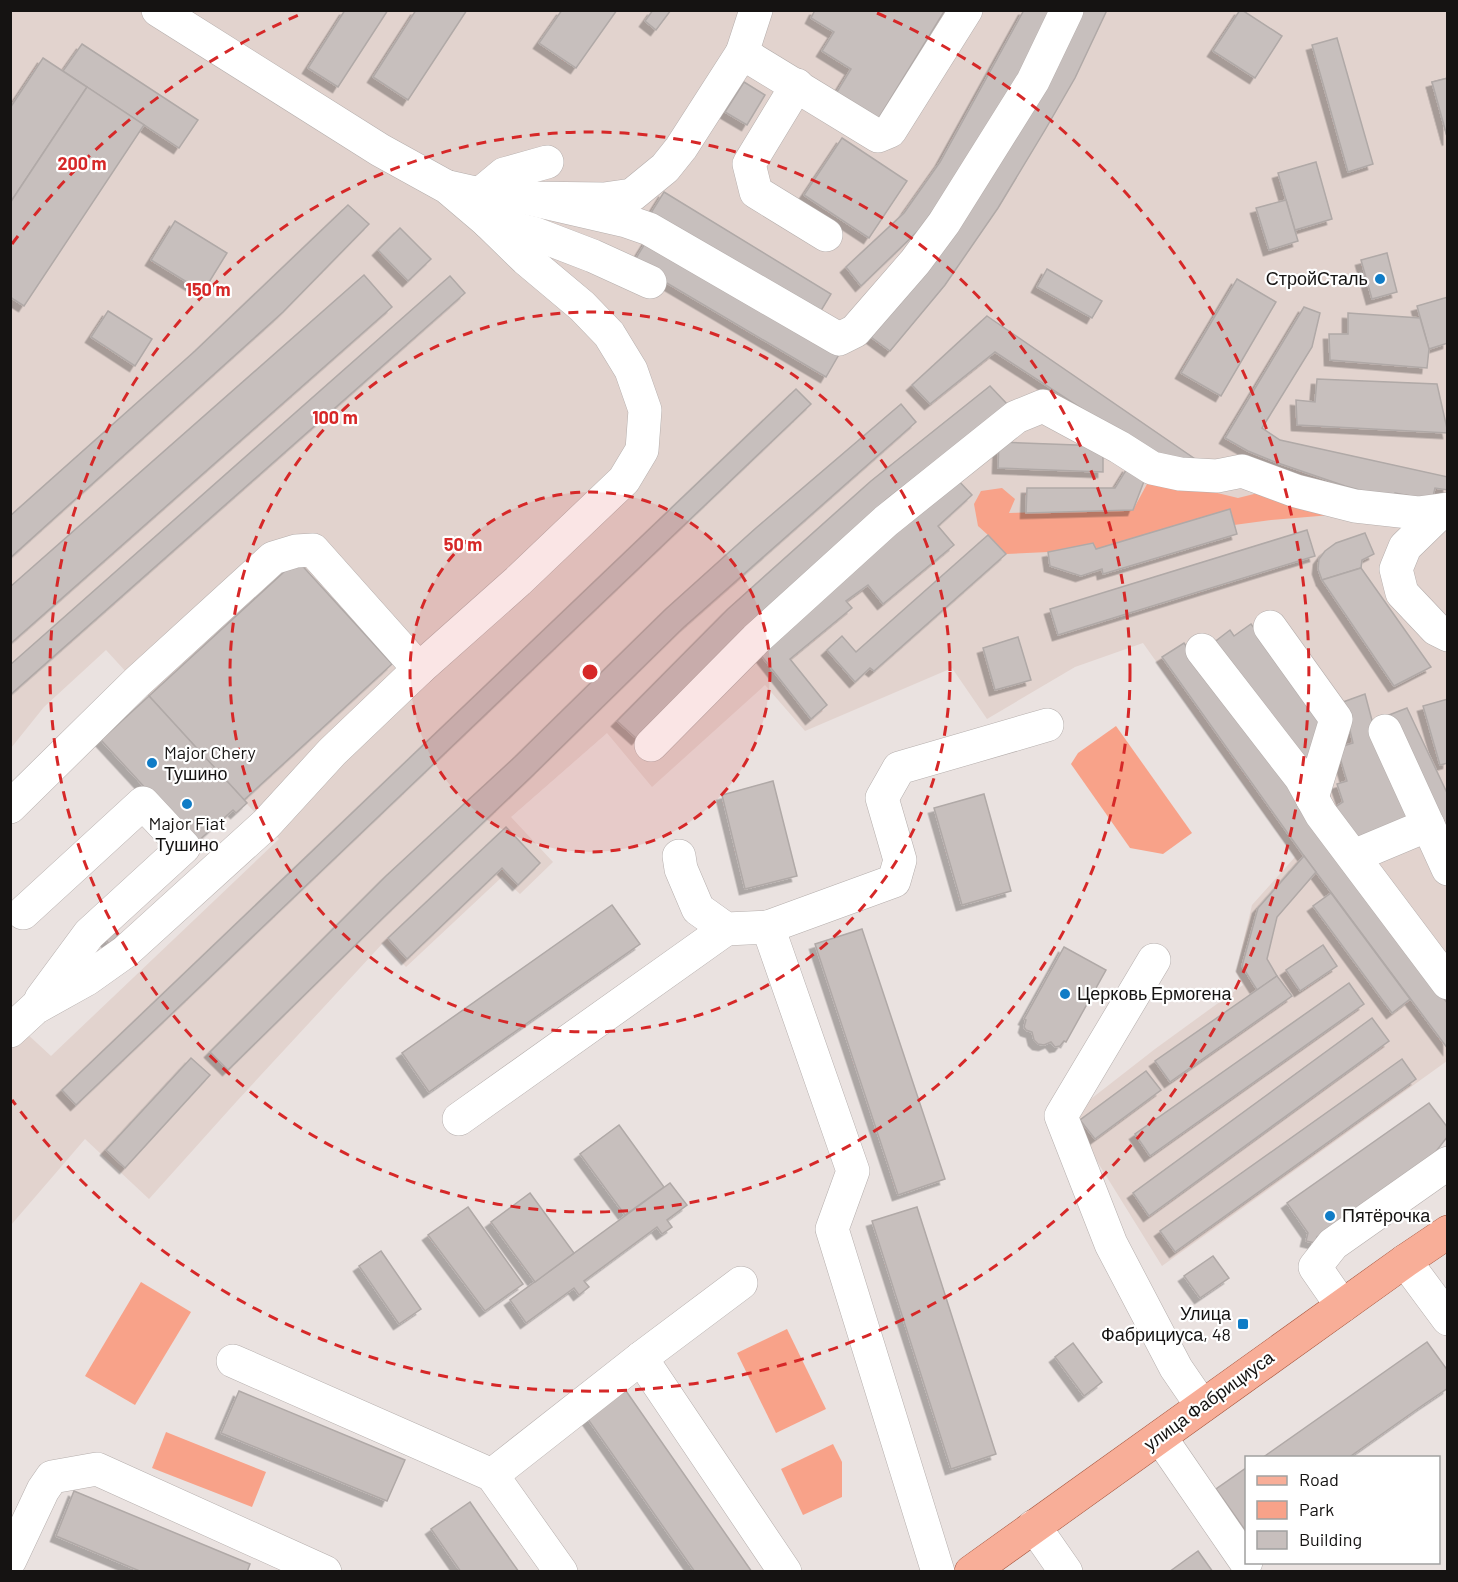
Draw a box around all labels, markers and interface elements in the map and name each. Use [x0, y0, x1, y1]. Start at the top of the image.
text: 200 m [57, 152, 107, 174]
place label: СтройСталь [1266, 267, 1368, 289]
marker: СтройСталь [1373, 272, 1387, 286]
text: 150 m [186, 278, 230, 300]
text: 100 m [312, 406, 358, 428]
text: 50 m [444, 533, 482, 555]
centre of rings [580, 662, 600, 682]
place label: Major Chery Тушино [164, 741, 256, 784]
marker: Major Chery Тушино [145, 756, 159, 770]
marker: Major Fiat Тушино [180, 797, 194, 811]
place label: Major Fiat Тушино [149, 812, 225, 855]
place label: Церковь Ермогена [1077, 982, 1232, 1004]
marker: Церковь Ермогена [1058, 987, 1072, 1001]
place label: Пятёрочка [1342, 1204, 1431, 1226]
marker: Пятёрочка [1323, 1209, 1337, 1223]
place label: Улица Фабрициуса, 48 [1101, 1302, 1232, 1345]
marker: Улица Фабрициуса, 48 [1236, 1317, 1250, 1331]
street label: улица Фабрициуса [1139, 1345, 1279, 1455]
legend [1245, 1456, 1440, 1564]
text: Road [1299, 1468, 1339, 1490]
text: Park [1299, 1498, 1334, 1520]
text: Building [1299, 1528, 1362, 1550]

